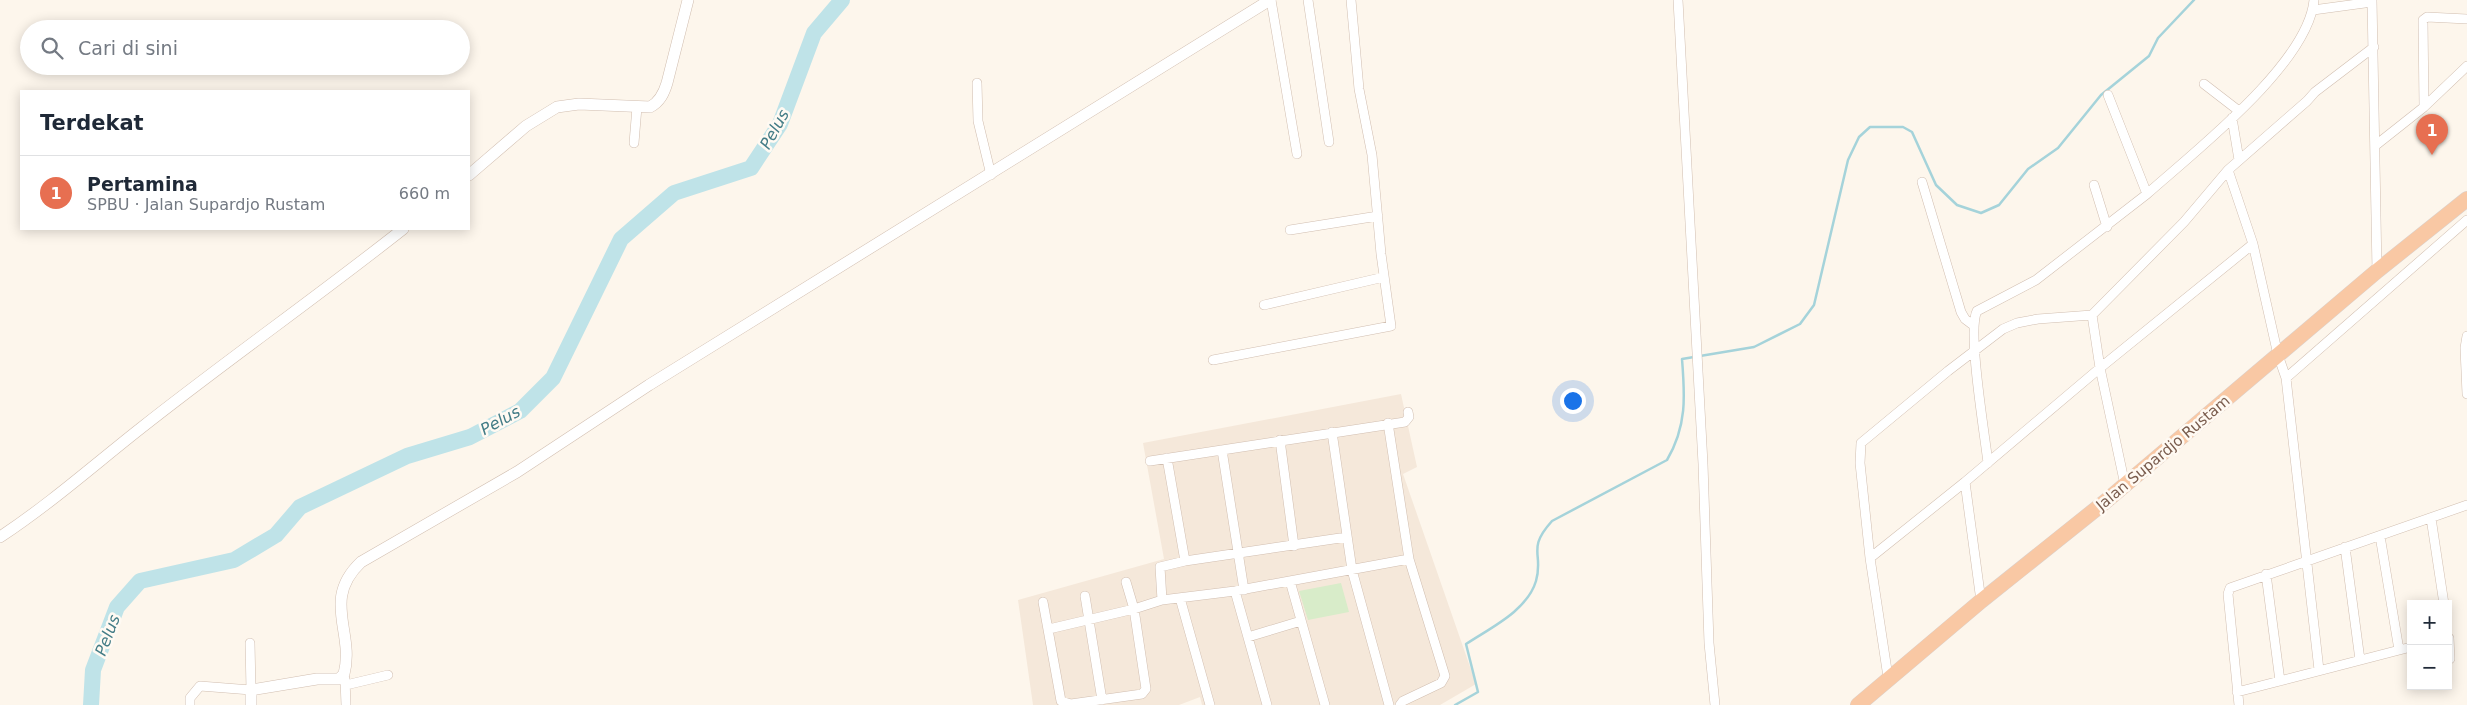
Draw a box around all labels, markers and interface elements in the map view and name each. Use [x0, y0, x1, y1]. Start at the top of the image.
search box [20, 20, 470, 75]
icon: search [38, 34, 66, 62]
text: Cari di sini [78, 37, 178, 59]
water label: Pelus [756, 106, 793, 152]
text: Terdekat [40, 111, 144, 135]
pin: 1 [2416, 114, 2448, 155]
text: Pertamina [87, 173, 198, 195]
text: 1 [50, 184, 62, 203]
text: 660 m [399, 184, 450, 203]
text: SPBU · Jalan Supardjo Rustam [87, 195, 325, 214]
your location [1560, 388, 1586, 414]
street label: Jalan Supardjo Rustam [2092, 392, 2234, 515]
water label: Pelus [477, 402, 523, 439]
map controls [2407, 600, 2452, 690]
button: + [2407, 600, 2452, 645]
water label: Pelus [91, 612, 124, 658]
button: − [2407, 645, 2452, 690]

